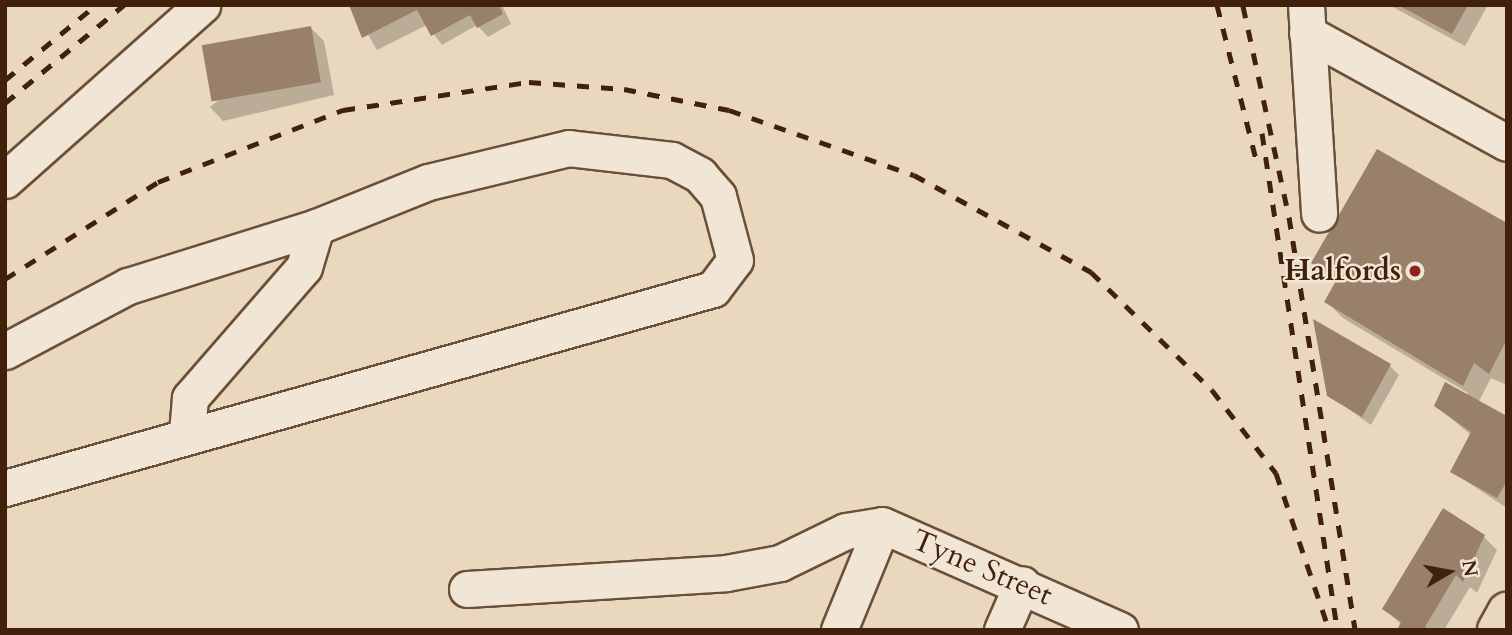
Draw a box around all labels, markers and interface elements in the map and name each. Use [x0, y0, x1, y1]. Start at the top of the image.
place label: Halfords [1284, 253, 1401, 289]
marker: Halfords [1407, 263, 1423, 279]
street label: Tyne Street [907, 522, 1057, 614]
north arrow [1414, 537, 1484, 607]
text: N [1455, 558, 1484, 579]

